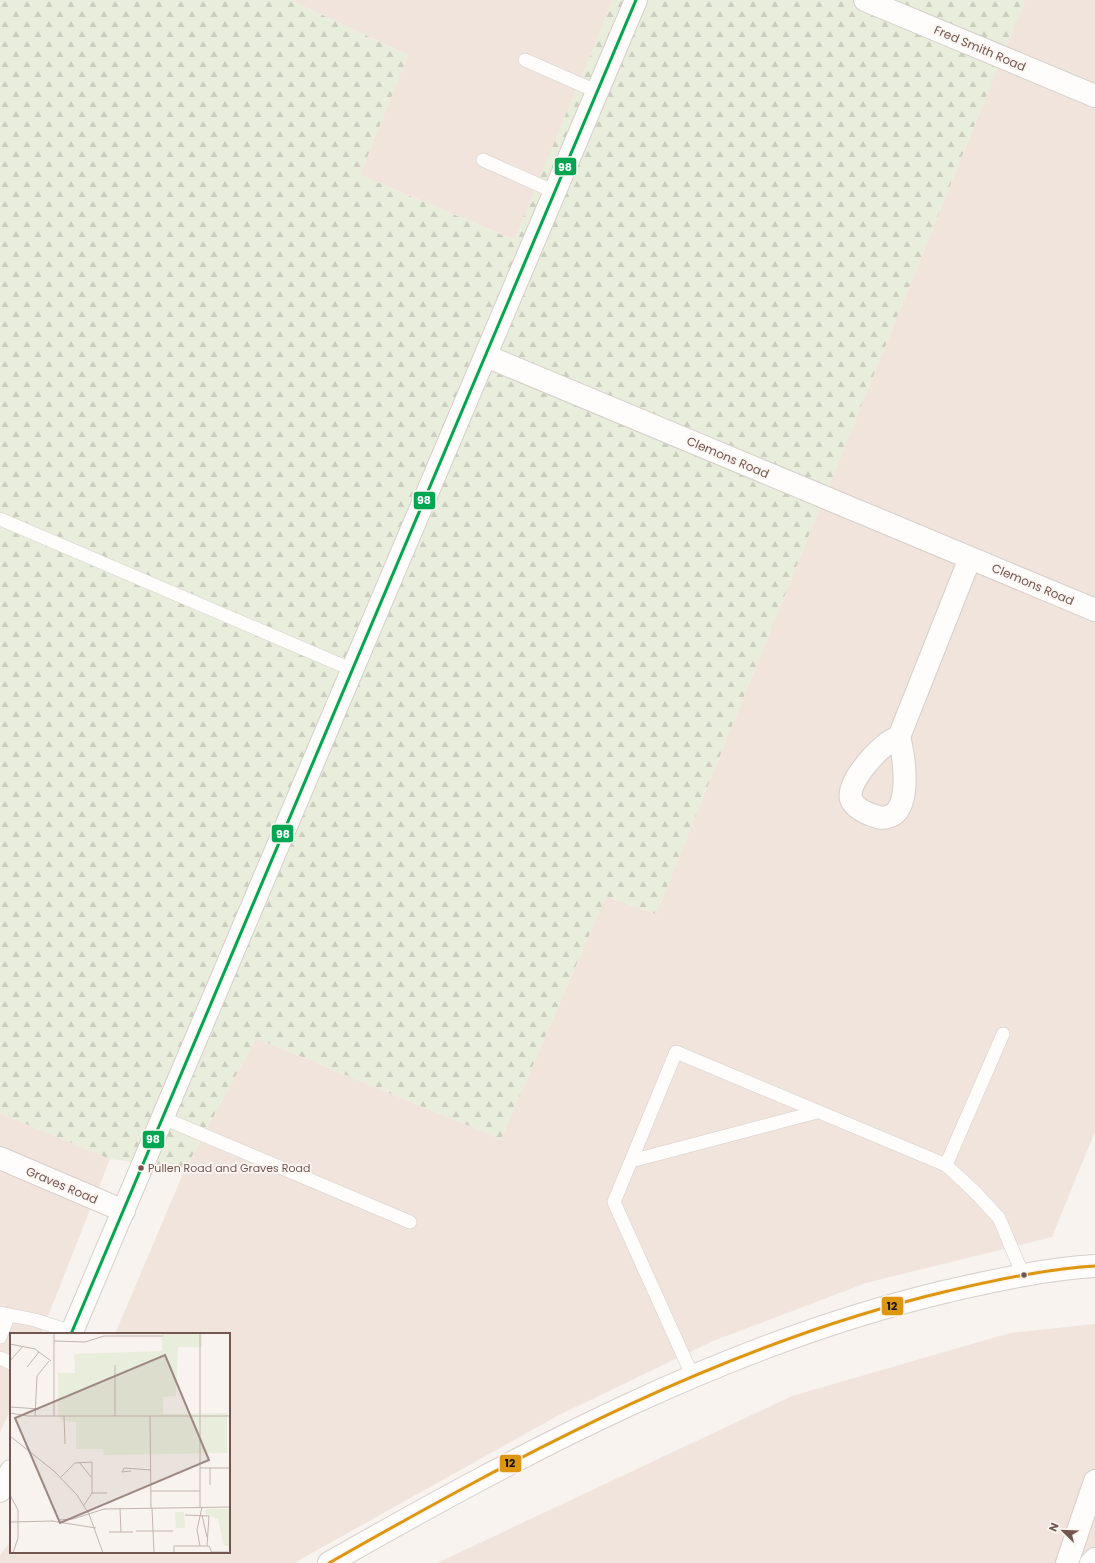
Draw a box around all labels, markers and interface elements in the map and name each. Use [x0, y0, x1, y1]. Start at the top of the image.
street label: Fred Smith Road [932, 21, 1028, 75]
line badge: 98 [554, 157, 577, 176]
text: 98 [558, 159, 572, 175]
street label: Clemons Road [684, 432, 772, 482]
line badge: 98 [413, 491, 436, 510]
text: 98 [417, 492, 431, 508]
street label: Clemons Road [989, 559, 1077, 609]
line badge: 98 [271, 824, 294, 843]
text: 98 [276, 826, 290, 842]
line badge: 98 [142, 1130, 165, 1149]
text: 98 [146, 1131, 160, 1147]
place label: Pullen Road and Graves Road [148, 1160, 310, 1176]
street label: Graves Road [23, 1162, 101, 1208]
marker: Pullen Road and Graves Road [136, 1163, 146, 1173]
unlabelled marker [1019, 1270, 1029, 1280]
line badge: 12 [881, 1296, 904, 1316]
text: 12 [887, 1298, 897, 1314]
inset map [10, 1333, 230, 1553]
line badge: 12 [499, 1454, 522, 1473]
text: 12 [505, 1455, 515, 1471]
north arrow [1043, 1511, 1083, 1551]
text: N [1045, 1520, 1063, 1534]

